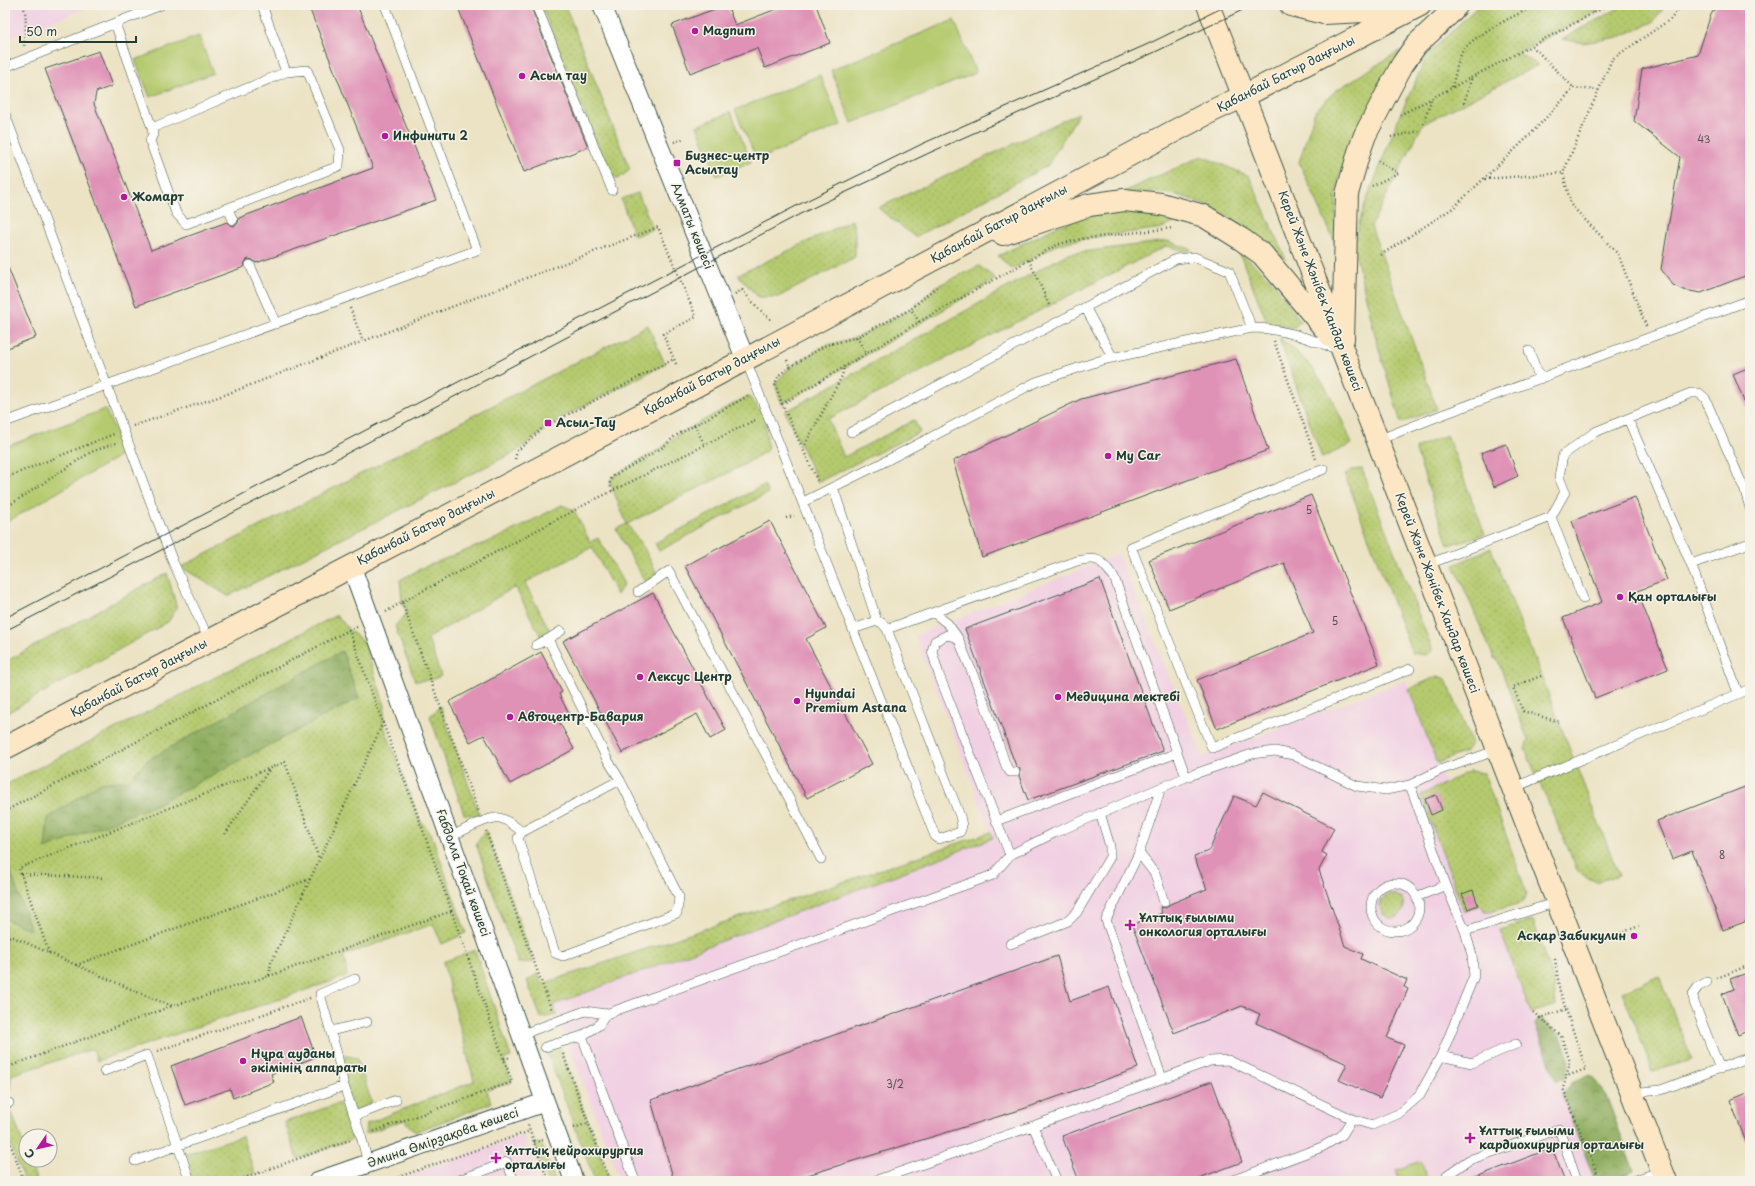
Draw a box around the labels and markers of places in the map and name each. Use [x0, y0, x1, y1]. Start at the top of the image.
place label: Magnum [703, 21, 755, 39]
marker: Magnum [690, 26, 700, 36]
place label: Асыл тау [530, 66, 587, 84]
marker: Асыл тау [517, 71, 527, 81]
place label: Инфинити 2 [393, 126, 468, 144]
marker: Инфинити 2 [380, 131, 390, 141]
place label: Бизнес-центр Асылтау [685, 146, 770, 178]
marker: Бизнес-центр Асылтау [672, 158, 682, 168]
place label: Жомарт [131, 187, 185, 205]
marker: Жомарт [119, 192, 129, 202]
place label: Асыл-Тау [556, 413, 616, 431]
marker: Асыл-Тау [543, 418, 553, 428]
place label: My Car [1116, 446, 1162, 464]
marker: My Car [1103, 451, 1113, 461]
place label: Қан орталығы [1628, 587, 1716, 605]
marker: Қан орталығы [1615, 592, 1625, 602]
place label: Лексус Центр [648, 667, 732, 685]
marker: Лексус Центр [635, 672, 645, 682]
place label: Hyundai Premium Astana [805, 684, 907, 716]
place label: Медицина мектебі [1066, 687, 1180, 705]
marker: Медицина мектебі [1053, 692, 1063, 702]
marker: Hyundai Premium Astana [792, 696, 802, 706]
place label: Автоцентр-Бавария [518, 707, 644, 725]
marker: Автоцентр-Бавария [505, 712, 515, 722]
place label: Ұлттық ғылыми онкология орталығы [1139, 908, 1267, 940]
marker: Ұлттық ғылыми онкология орталығы [1124, 919, 1136, 931]
place label: Асқар Забикулин [1516, 926, 1626, 944]
marker: Асқар Забикулин [1629, 931, 1639, 941]
place label: Нұра ауданы әкімінің аппараты [251, 1044, 367, 1076]
marker: Нұра ауданы әкімінің аппараты [238, 1056, 248, 1066]
place label: Ұлттық ғылыми кардиохирургия орталығы [1479, 1121, 1644, 1153]
marker: Ұлттық ғылыми кардиохирургия орталығы [1464, 1132, 1476, 1144]
place label: Ұлттық нейрохирургия орталығы [505, 1141, 644, 1173]
marker: Ұлттық нейрохирургия орталығы [490, 1152, 502, 1164]

